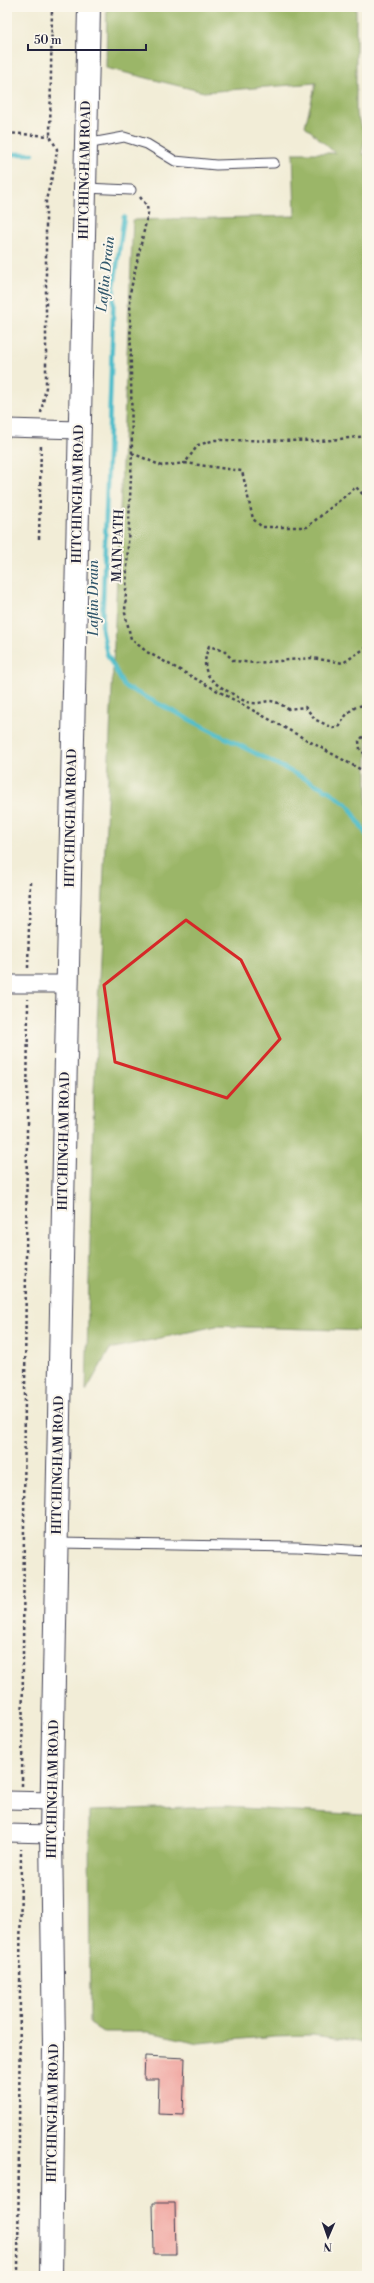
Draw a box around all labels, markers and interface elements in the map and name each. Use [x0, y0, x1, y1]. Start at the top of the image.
scale bar [28, 26, 146, 52]
text: 50 m [34, 33, 62, 48]
street label: HITCHINGHAM ROAD [76, 100, 94, 240]
water label: Laflin Drain [93, 235, 119, 314]
street label: HITCHINGHAM ROAD [69, 424, 87, 564]
street label: MAIN PATH [109, 508, 127, 583]
water label: Laflin Drain [85, 560, 103, 637]
street label: HITCHINGHAM ROAD [62, 748, 80, 888]
street label: HITCHINGHAM ROAD [55, 1071, 73, 1211]
street label: HITCHINGHAM ROAD [49, 1395, 67, 1535]
street label: HITCHINGHAM ROAD [44, 1719, 62, 1859]
street label: HITCHINGHAM ROAD [44, 2043, 62, 2183]
north arrow [308, 2217, 348, 2257]
text: N [323, 2239, 332, 2253]

